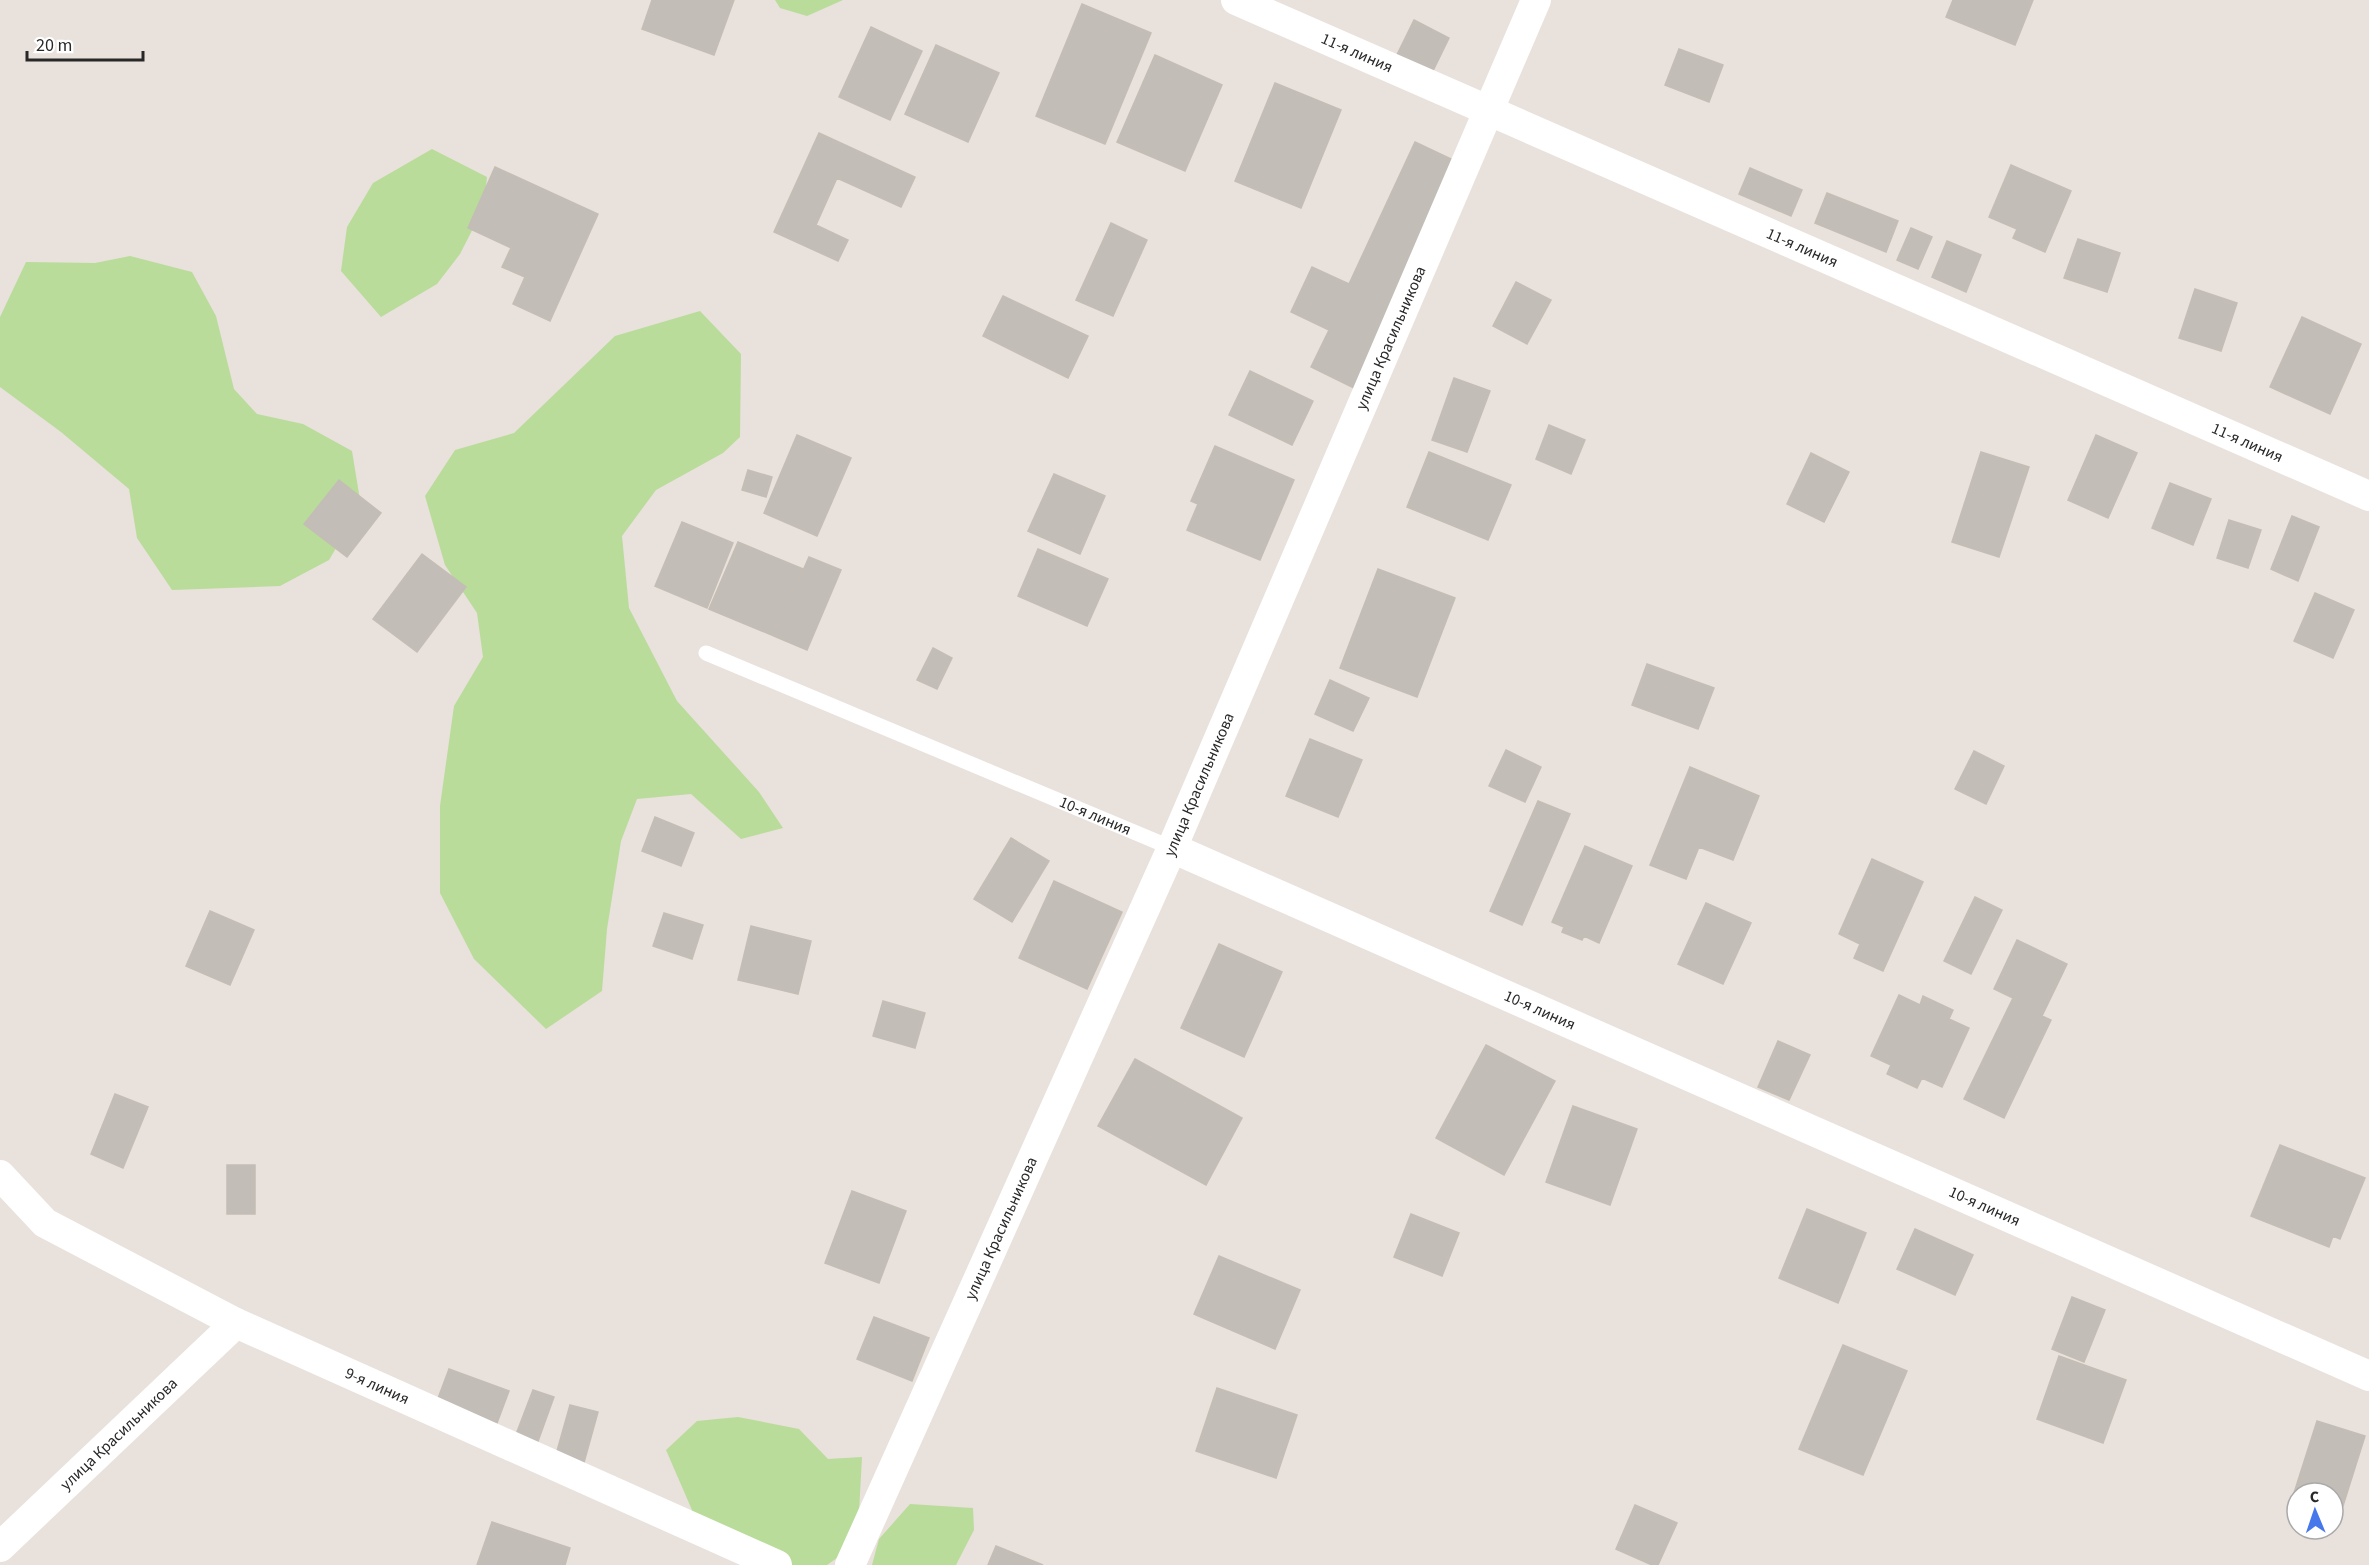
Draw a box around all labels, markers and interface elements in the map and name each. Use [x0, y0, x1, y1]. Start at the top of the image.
scale bar [27, 24, 142, 62]
street label: 11-я линия [1318, 28, 1396, 78]
text: 20 m [36, 33, 72, 58]
street label: 11-я линия [1763, 223, 1841, 273]
street label: улица Красильникова [1350, 263, 1432, 413]
street label: 11-я линия [2208, 417, 2287, 468]
street label: улица Красильникова [1159, 709, 1240, 860]
street label: 10-я линия [1056, 791, 1135, 841]
street label: 10-я линия [1501, 985, 1579, 1036]
street label: улица Красильникова [959, 1153, 1043, 1303]
street label: 10-я линия [1945, 1181, 2024, 1232]
street label: 9-я линия [342, 1362, 413, 1410]
street label: улица Красильникова [55, 1373, 183, 1495]
north arrow [2285, 1481, 2345, 1541]
text: С [2309, 1486, 2320, 1508]

